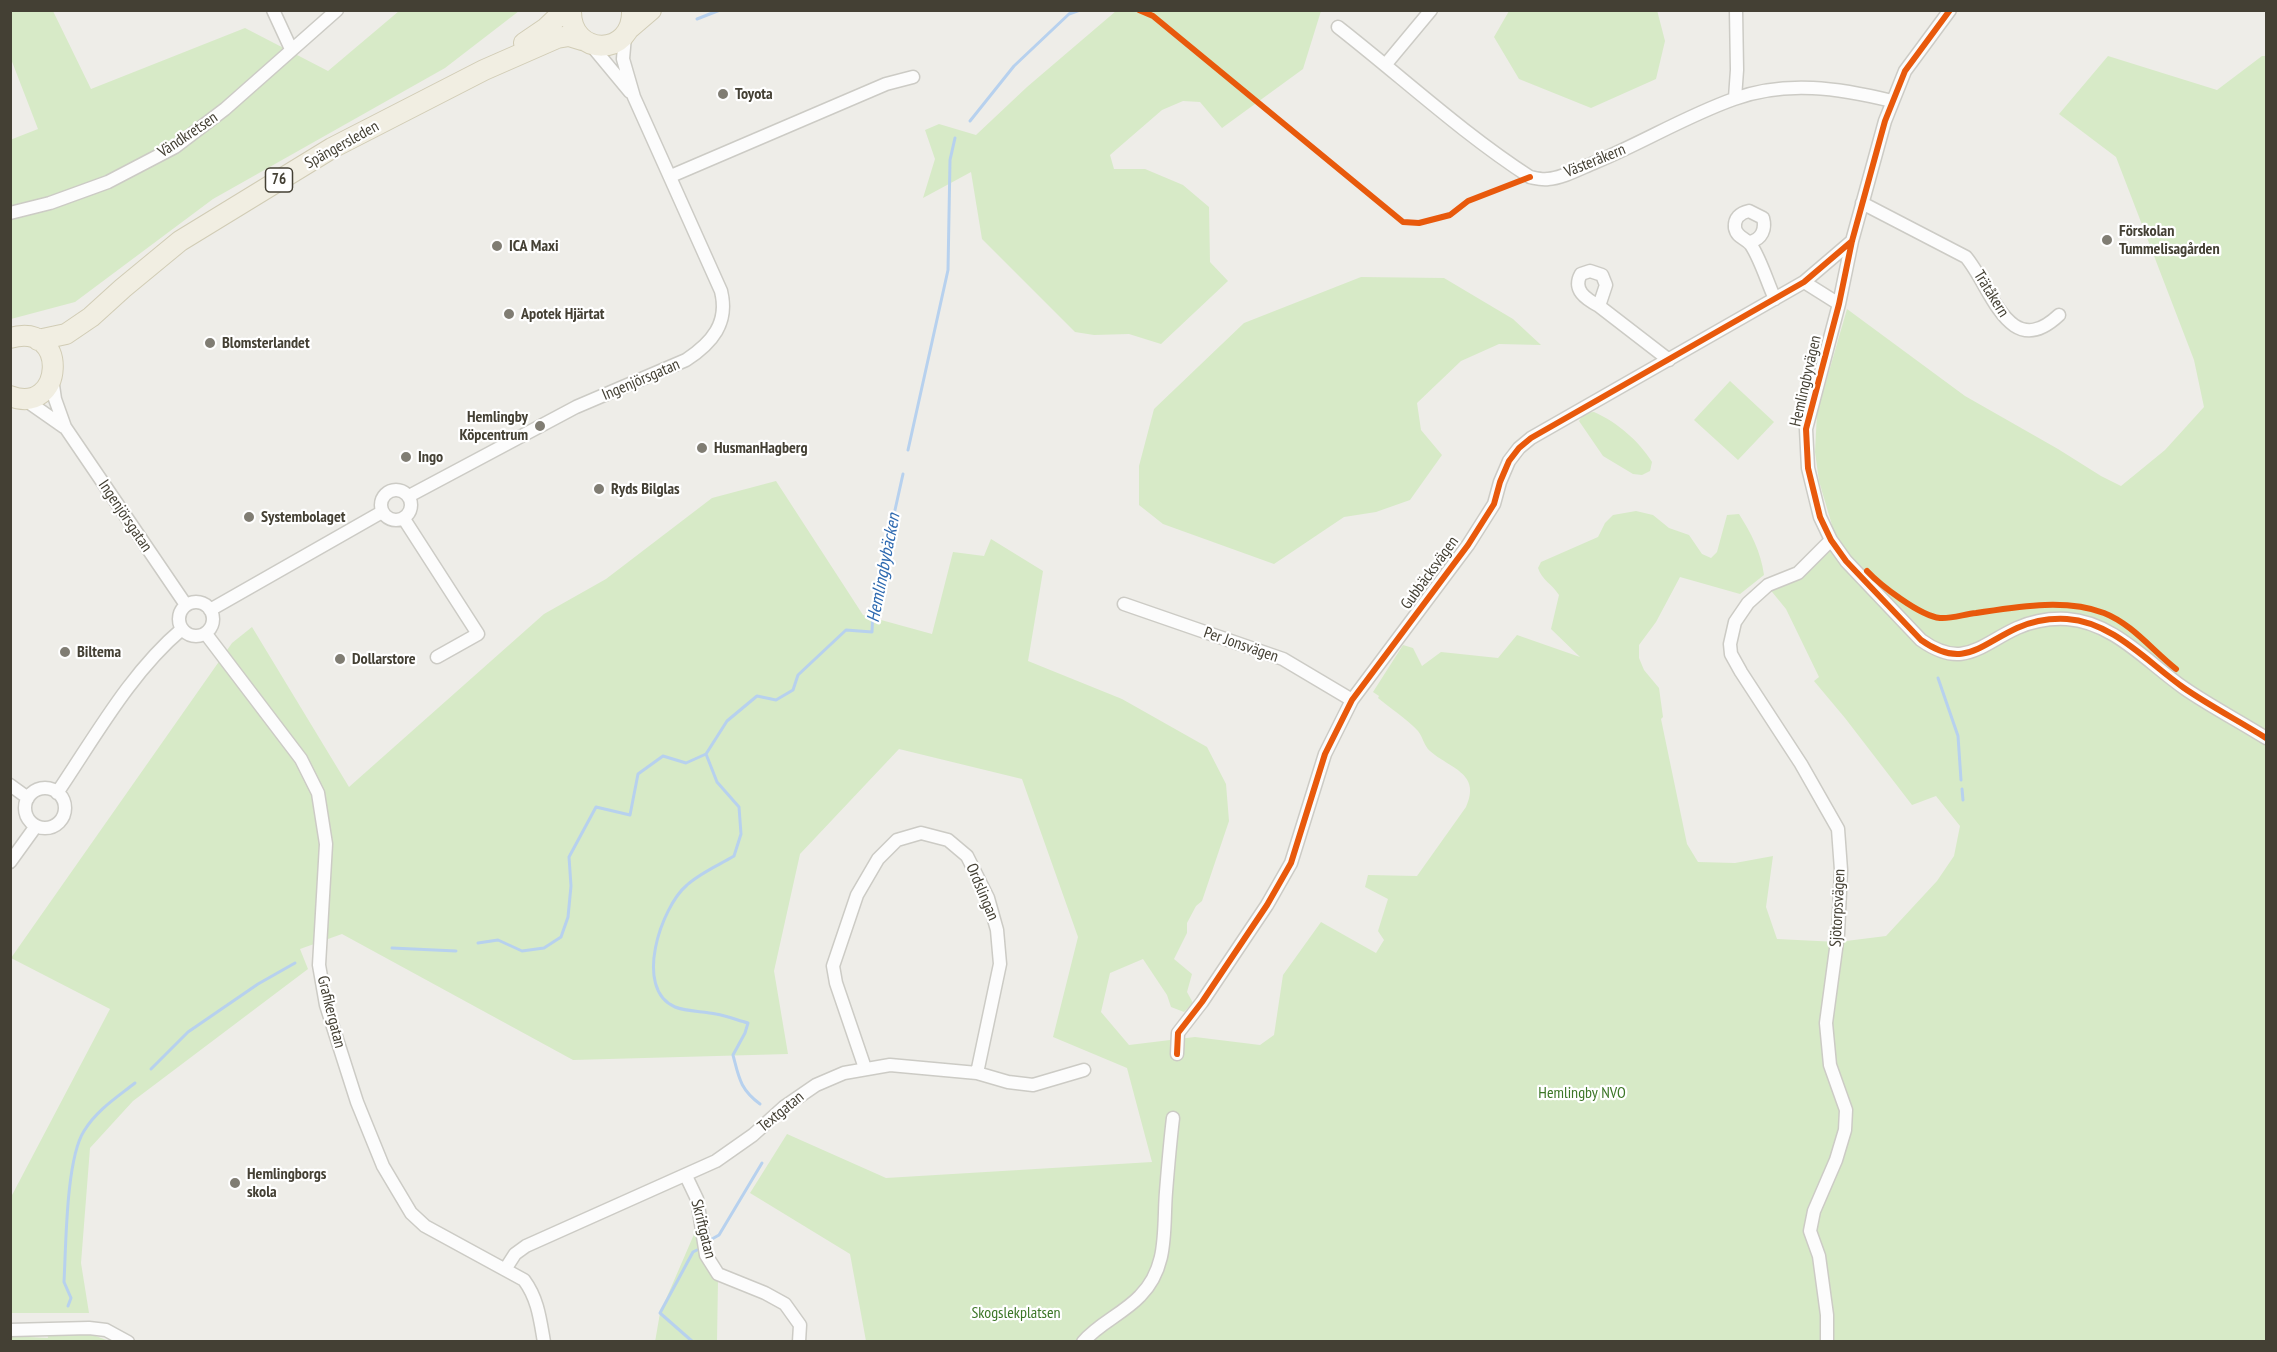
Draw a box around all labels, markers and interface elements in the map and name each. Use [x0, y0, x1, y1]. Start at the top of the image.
place label: Toyota [735, 84, 773, 104]
marker: Toyota [716, 87, 730, 101]
street label: Vändkretsen [155, 108, 221, 162]
street label: Spängersleden [302, 117, 382, 173]
street label: Västeråkern [1562, 140, 1628, 182]
road number: 76 [266, 168, 292, 192]
place label: Förskolan Tummelisagården [2119, 221, 2220, 259]
marker: Förskolan Tummelisagården [2100, 233, 2114, 247]
place label: ICA Maxi [509, 236, 559, 256]
marker: ICA Maxi [490, 239, 504, 253]
street label: Trätåkern [1969, 267, 2013, 321]
place label: Apotek Hjärtat [521, 304, 604, 324]
marker: Apotek Hjärtat [502, 307, 516, 321]
place label: Blomsterlandet [222, 333, 310, 353]
street label: Hemlingbyvägen [1786, 334, 1826, 428]
marker: Blomsterlandet [203, 336, 217, 350]
street label: Ingenjörsgatan [599, 355, 683, 405]
place label: Hemlingby Köpcentrum [460, 407, 528, 445]
marker: Hemlingby Köpcentrum [533, 419, 547, 433]
place label: HusmanHagberg [714, 438, 808, 458]
marker: HusmanHagberg [695, 441, 709, 455]
place label: Ingo [418, 447, 443, 467]
marker: Ingo [399, 450, 413, 464]
street label: Ingenjörsgatan [94, 476, 156, 556]
place label: Ryds Bilglas [611, 479, 680, 499]
marker: Ryds Bilglas [592, 482, 606, 496]
place label: Systembolaget [261, 507, 345, 527]
marker: Systembolaget [242, 510, 256, 524]
water label: Hemlingbybäcken [863, 512, 905, 624]
street label: Gubbäcksvägen [1397, 533, 1463, 613]
street label: Per Jonsvägen [1201, 623, 1281, 667]
place label: Biltema [77, 642, 121, 662]
marker: Biltema [58, 645, 72, 659]
place label: Dollarstore [352, 649, 416, 669]
marker: Dollarstore [333, 652, 347, 666]
street label: Ordslingan [961, 861, 1003, 923]
street label: Sjötorpsvägen [1826, 868, 1850, 948]
street label: Grafikergatan [313, 974, 349, 1050]
park label: Hemlingby NVO [1538, 1083, 1626, 1103]
street label: Textgatan [754, 1088, 808, 1136]
place label: Hemlingborgs skola [247, 1164, 326, 1202]
marker: Hemlingborgs skola [228, 1176, 242, 1190]
street label: Skriftgatan [686, 1197, 720, 1261]
park label: Skogslekplatsen [971, 1303, 1061, 1323]

